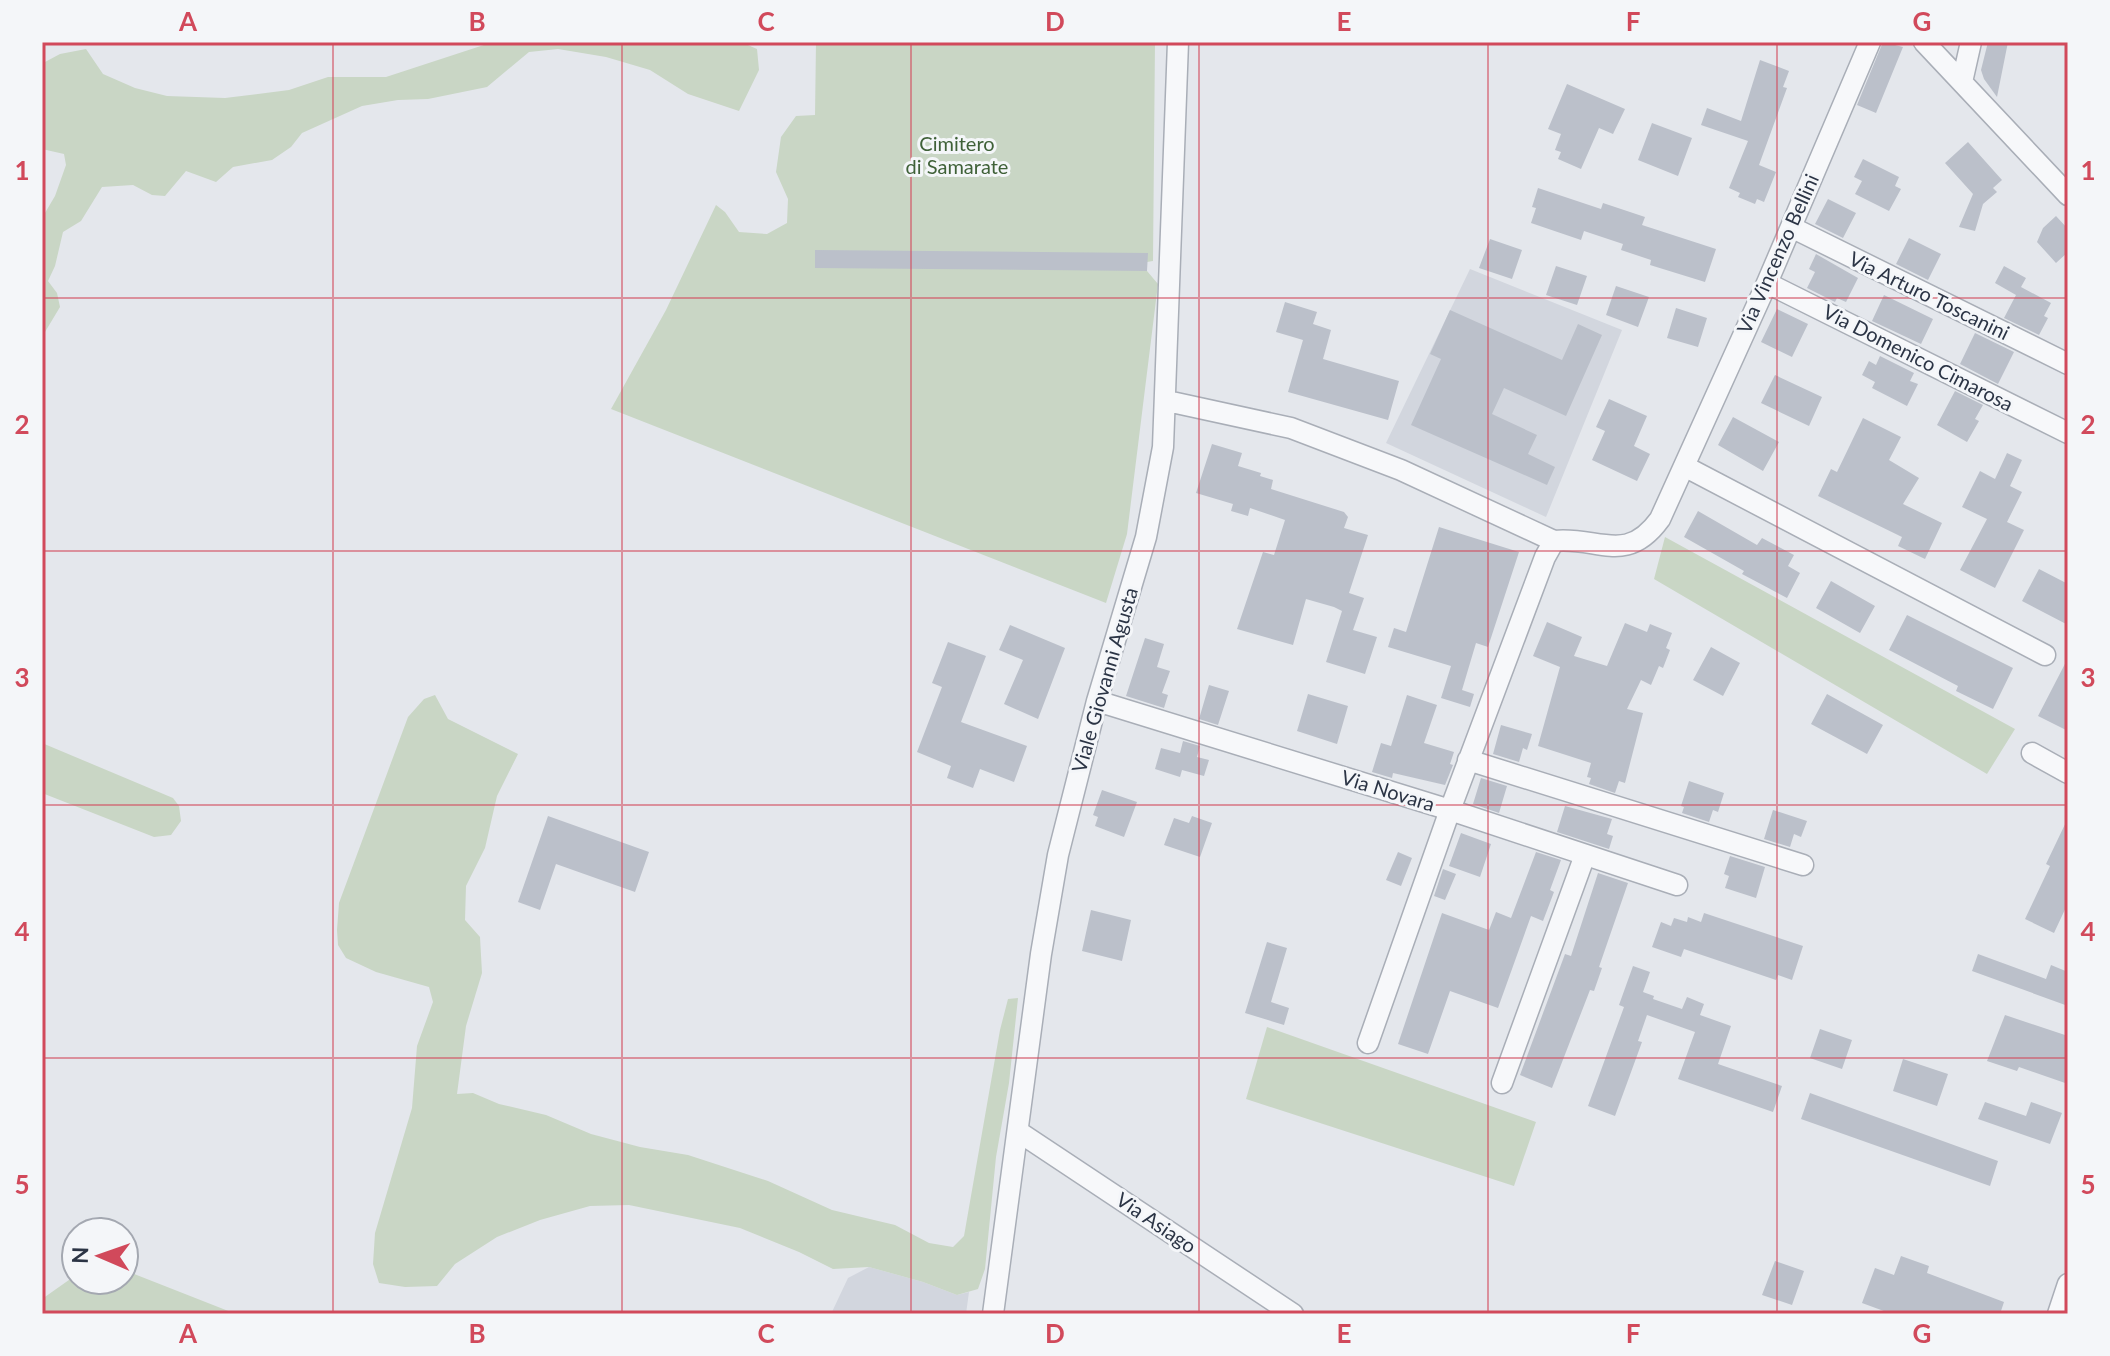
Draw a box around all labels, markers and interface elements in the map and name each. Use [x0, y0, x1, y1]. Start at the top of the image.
text: A [178, 5, 198, 37]
text: B [468, 5, 486, 37]
text: C [757, 5, 775, 37]
text: D [1045, 5, 1065, 37]
text: E [1337, 5, 1351, 37]
text: F [1626, 5, 1640, 37]
text: G [1913, 5, 1931, 37]
park label: Cimitero di Samarate [906, 131, 1008, 178]
text: 1 [14, 154, 30, 186]
text: 1 [2080, 154, 2096, 186]
street label: Via Vincenzo Bellini [1731, 170, 1823, 337]
street label: Via Arturo Toscanini [1845, 246, 2013, 344]
street label: Via Domenico Cimarosa [1819, 299, 2017, 415]
text: 2 [14, 408, 30, 440]
text: 2 [2080, 408, 2096, 440]
street label: Viale Giovanni Agusta [1066, 584, 1142, 775]
text: 3 [14, 661, 30, 693]
text: 3 [2080, 661, 2096, 693]
street label: Via Novara [1339, 764, 1438, 816]
text: 4 [14, 915, 30, 947]
text: 4 [2080, 915, 2096, 947]
text: 5 [14, 1168, 30, 1200]
text: 5 [2080, 1168, 2096, 1200]
street label: Via Asiago [1112, 1187, 1201, 1258]
north arrow [60, 1216, 140, 1296]
text: N [66, 1246, 93, 1264]
text: A [178, 1317, 198, 1349]
text: B [468, 1317, 486, 1349]
text: C [757, 1317, 775, 1349]
text: D [1045, 1317, 1065, 1349]
text: E [1337, 1317, 1351, 1349]
text: F [1626, 1317, 1640, 1349]
text: G [1913, 1317, 1931, 1349]

